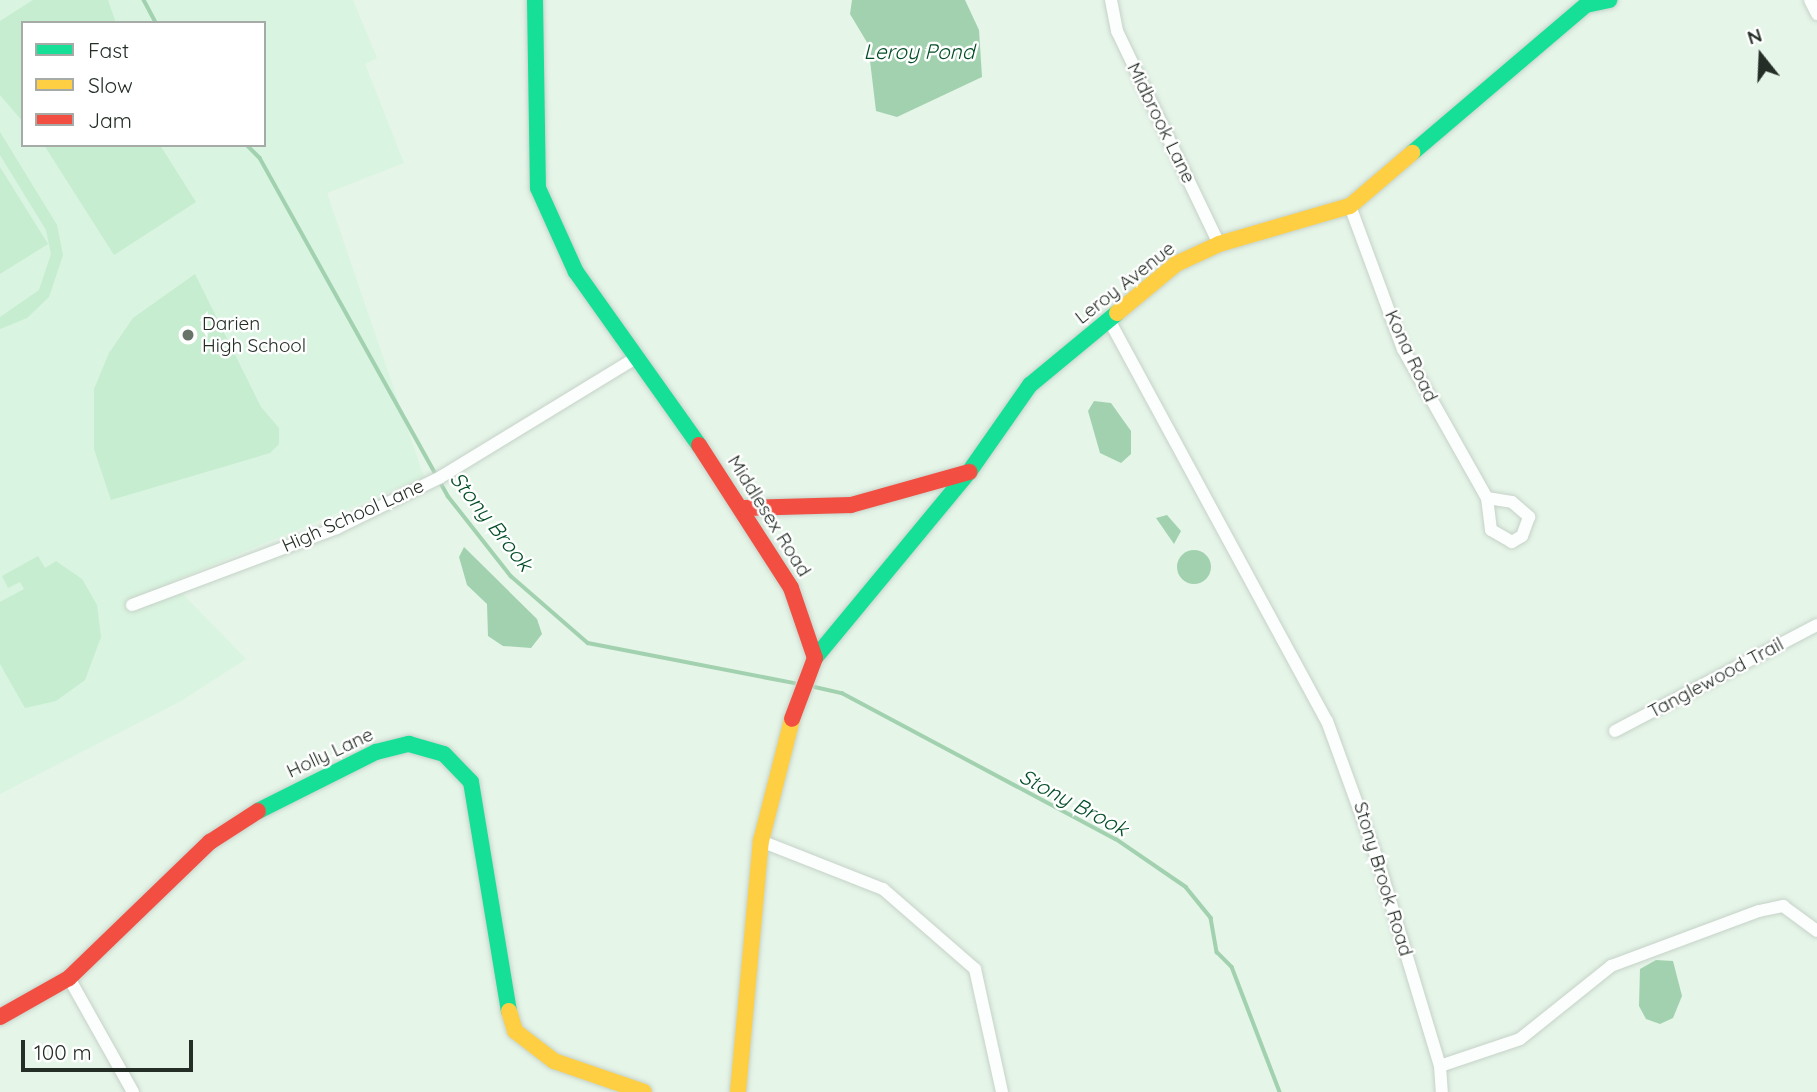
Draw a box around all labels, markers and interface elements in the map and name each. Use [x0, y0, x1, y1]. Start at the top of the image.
legend [21, 21, 266, 147]
north arrow [1726, 21, 1796, 91]
text: N [1744, 22, 1765, 50]
text: Fast [88, 37, 129, 63]
water label: Leroy Pond [864, 38, 974, 64]
street label: Midbrook Lane [1122, 59, 1200, 187]
text: Slow [88, 72, 133, 98]
text: Jam [88, 107, 132, 133]
street label: Leroy Avenue [1071, 237, 1179, 329]
street label: Kona Road [1380, 306, 1442, 406]
place label: Darien High School [202, 313, 306, 357]
marker: Darien High School [180, 327, 196, 343]
street label: Middlesex Road [723, 451, 815, 581]
water label: Stony Brook [445, 466, 539, 576]
street label: High School Lane [279, 475, 427, 557]
street label: Tanglewood Trail [1644, 633, 1788, 723]
street label: Holly Lane [283, 723, 377, 783]
water label: Stony Brook [1016, 763, 1132, 841]
street label: Stony Brook Road [1349, 799, 1417, 959]
scale bar [24, 1026, 196, 1070]
text: 100 m [34, 1039, 92, 1065]

